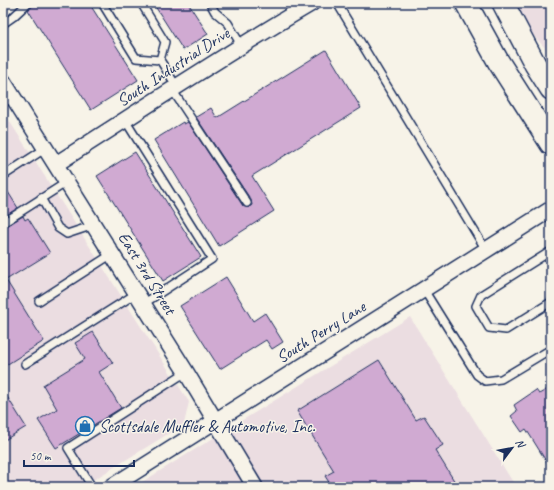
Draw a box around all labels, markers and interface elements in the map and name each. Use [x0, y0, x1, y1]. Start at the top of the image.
street label: South Industrial Drive [113, 22, 235, 111]
street label: East 3rd Street [113, 228, 182, 320]
street label: South Perry Lane [273, 296, 371, 368]
shop icon: Scottsdale Muffler & Automotive, Inc. [74, 415, 96, 437]
place label: Scottsdale Muffler & Automotive, Inc. [99, 416, 316, 437]
north arrow [492, 428, 532, 468]
text: N [513, 436, 529, 451]
scale bar [24, 442, 134, 468]
text: 50 m [30, 448, 52, 464]

